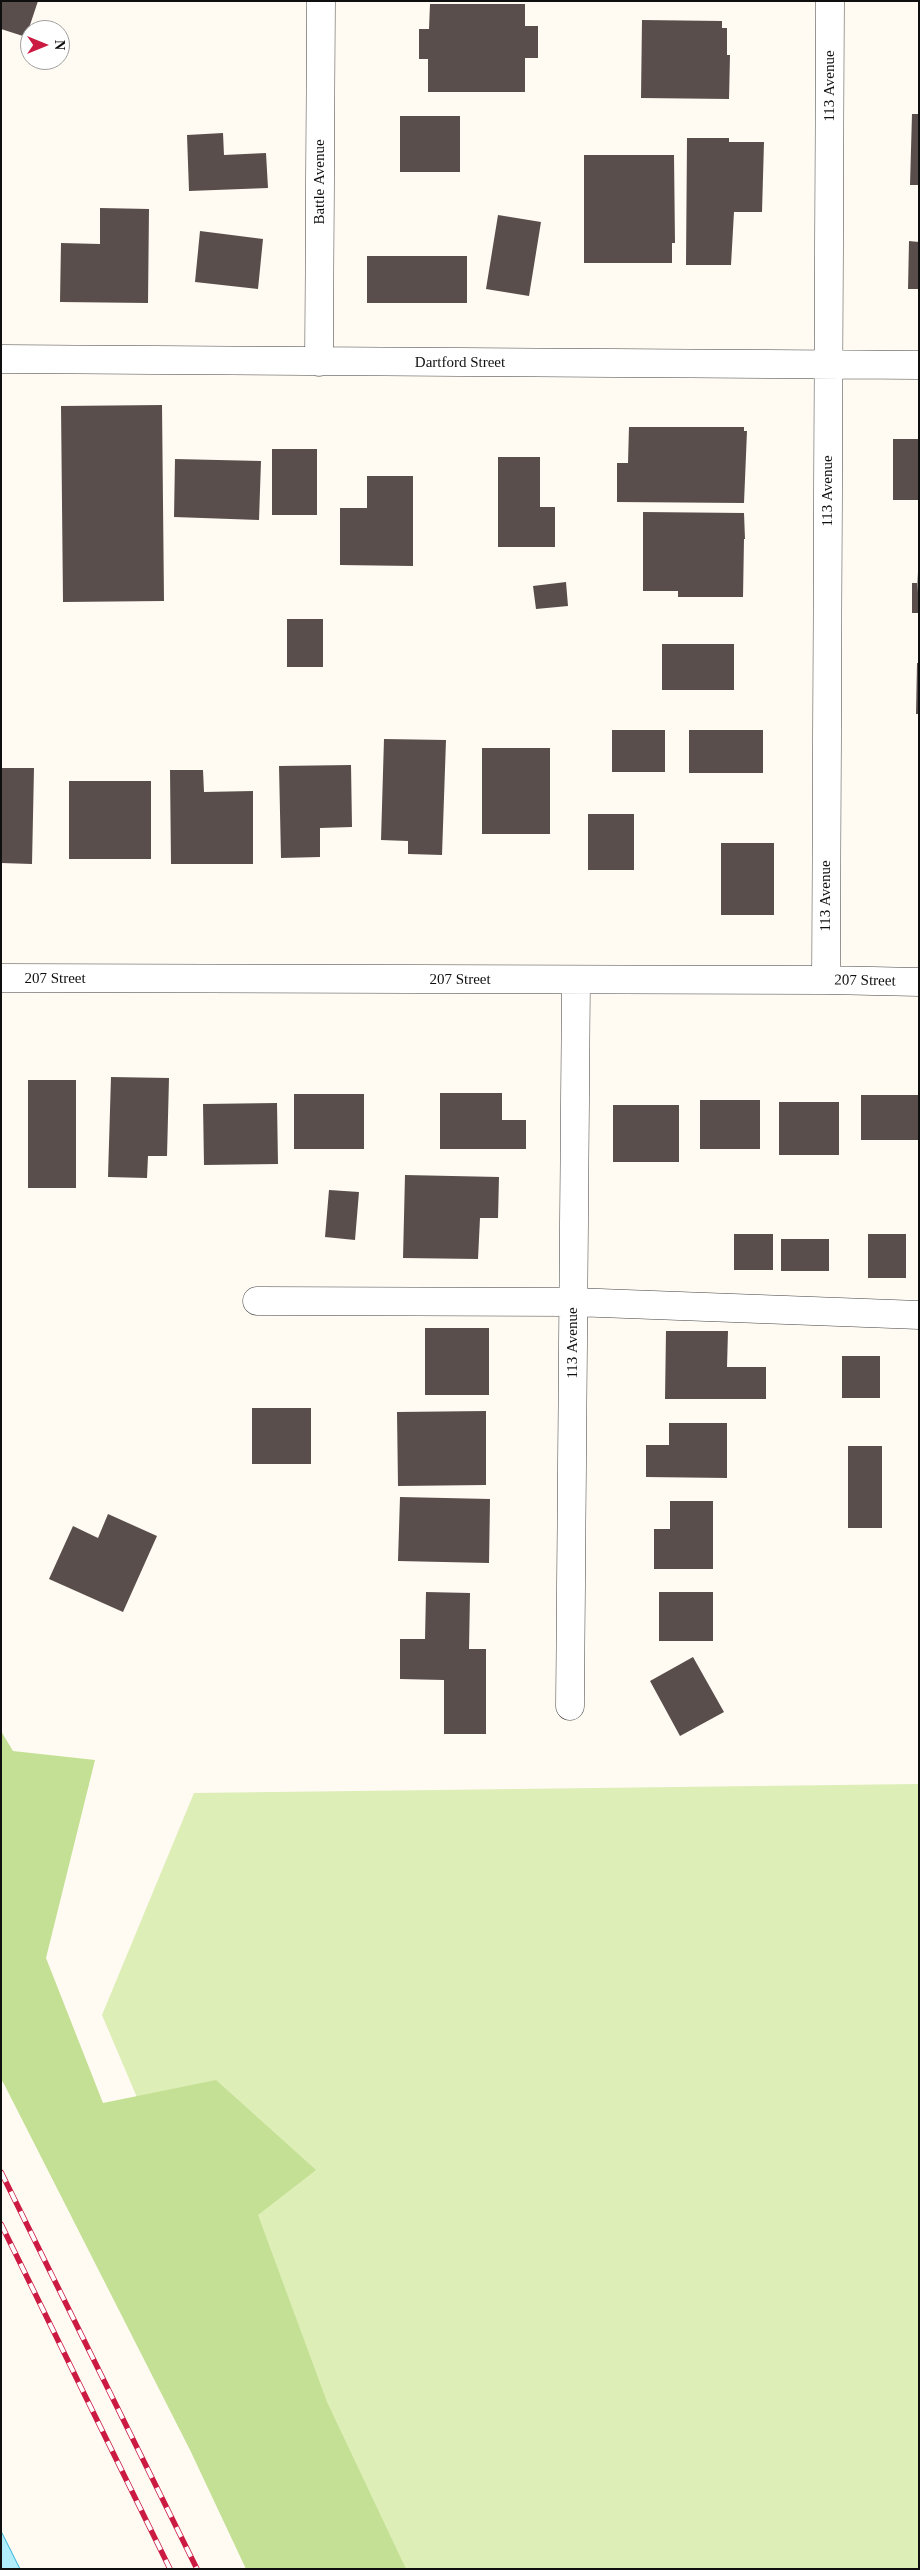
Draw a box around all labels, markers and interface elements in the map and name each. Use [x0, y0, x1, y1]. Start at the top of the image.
north arrow [20, 20, 70, 70]
text: N [52, 40, 67, 50]
street label: 113 Avenue [821, 50, 839, 122]
street label: Battle Avenue [311, 139, 329, 225]
street label: Dartford Street [415, 354, 505, 372]
street label: 113 Avenue [819, 455, 837, 527]
street label: 113 Avenue [817, 860, 835, 932]
street label: 207 Street [24, 970, 86, 988]
street label: 207 Street [429, 971, 491, 989]
street label: 207 Street [834, 971, 896, 991]
street label: 113 Avenue [564, 1307, 582, 1379]

